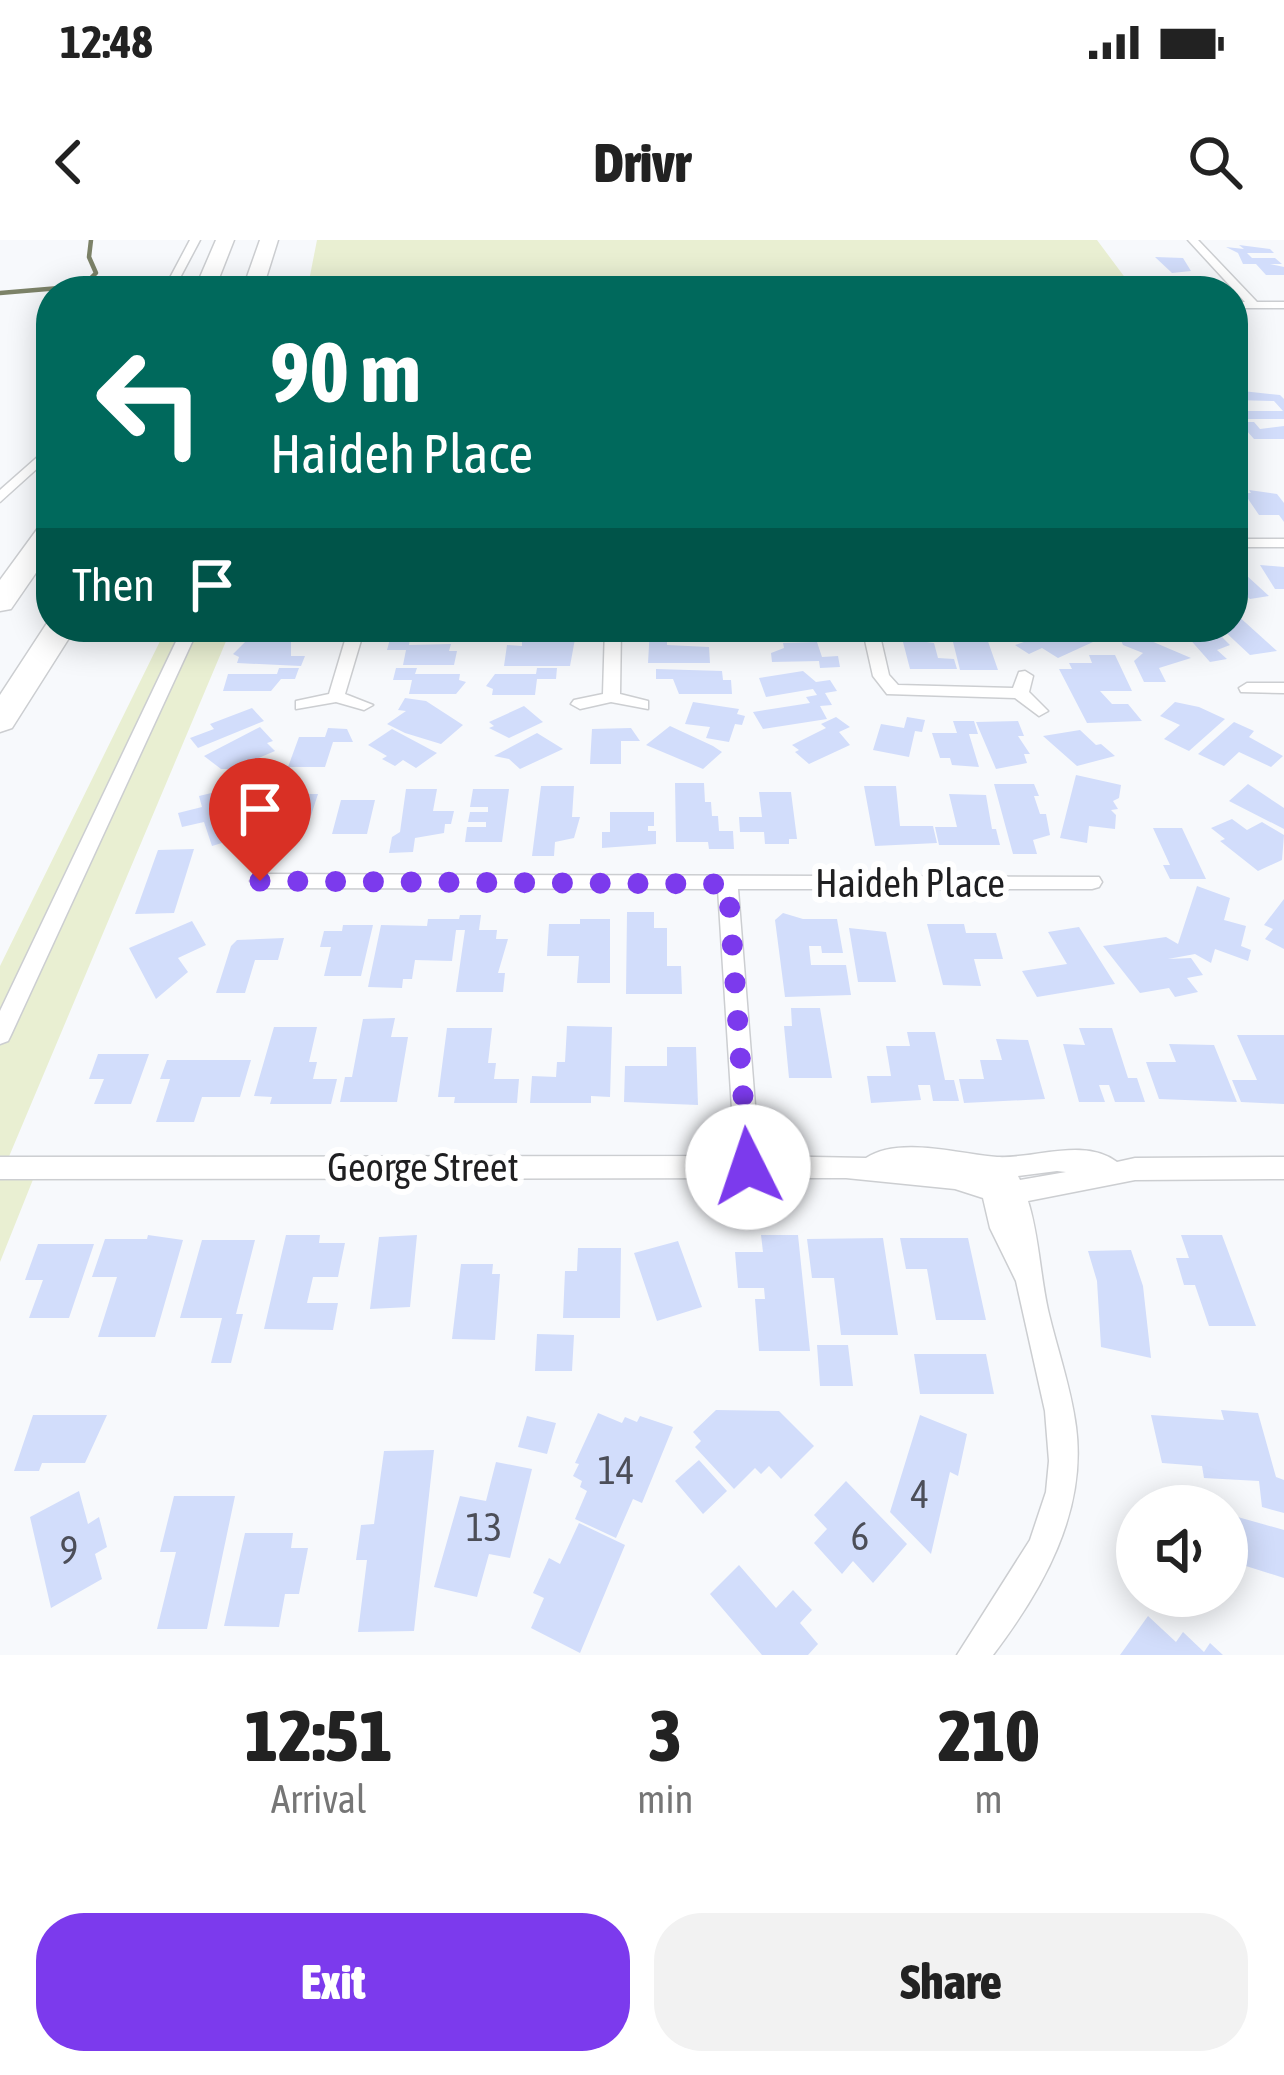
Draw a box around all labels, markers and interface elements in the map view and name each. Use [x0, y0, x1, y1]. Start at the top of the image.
text: 12:48 [60, 16, 153, 68]
icon: back [36, 129, 102, 195]
icon: search [1182, 129, 1248, 195]
text: Drivr [594, 132, 690, 193]
icon: left [72, 324, 228, 480]
text: 90 m [270, 324, 421, 420]
text: Haideh Place [270, 423, 533, 484]
icon: arrive [179, 552, 245, 618]
text: Then [72, 559, 155, 611]
pin [209, 758, 311, 881]
icon: arrive [227, 776, 293, 842]
street label: Haideh Place [815, 861, 1005, 905]
position arrow [685, 1104, 811, 1230]
street label: George Street [327, 1145, 519, 1189]
house number: 14 [598, 1448, 634, 1492]
house number: 4 [911, 1472, 929, 1516]
map controls [1116, 1485, 1248, 1617]
button: sound [1116, 1485, 1248, 1617]
house number: 13 [466, 1505, 502, 1549]
house number: 6 [851, 1514, 869, 1558]
house number: 9 [60, 1528, 78, 1572]
text: 12:51 [245, 1694, 393, 1776]
text: 3 [648, 1694, 682, 1776]
text: 210 [938, 1694, 1039, 1776]
text: Arrival [271, 1777, 366, 1821]
text: min [637, 1777, 693, 1821]
text: m [975, 1777, 1003, 1821]
button: Exit [36, 1913, 630, 2051]
button: Share [654, 1913, 1248, 2051]

